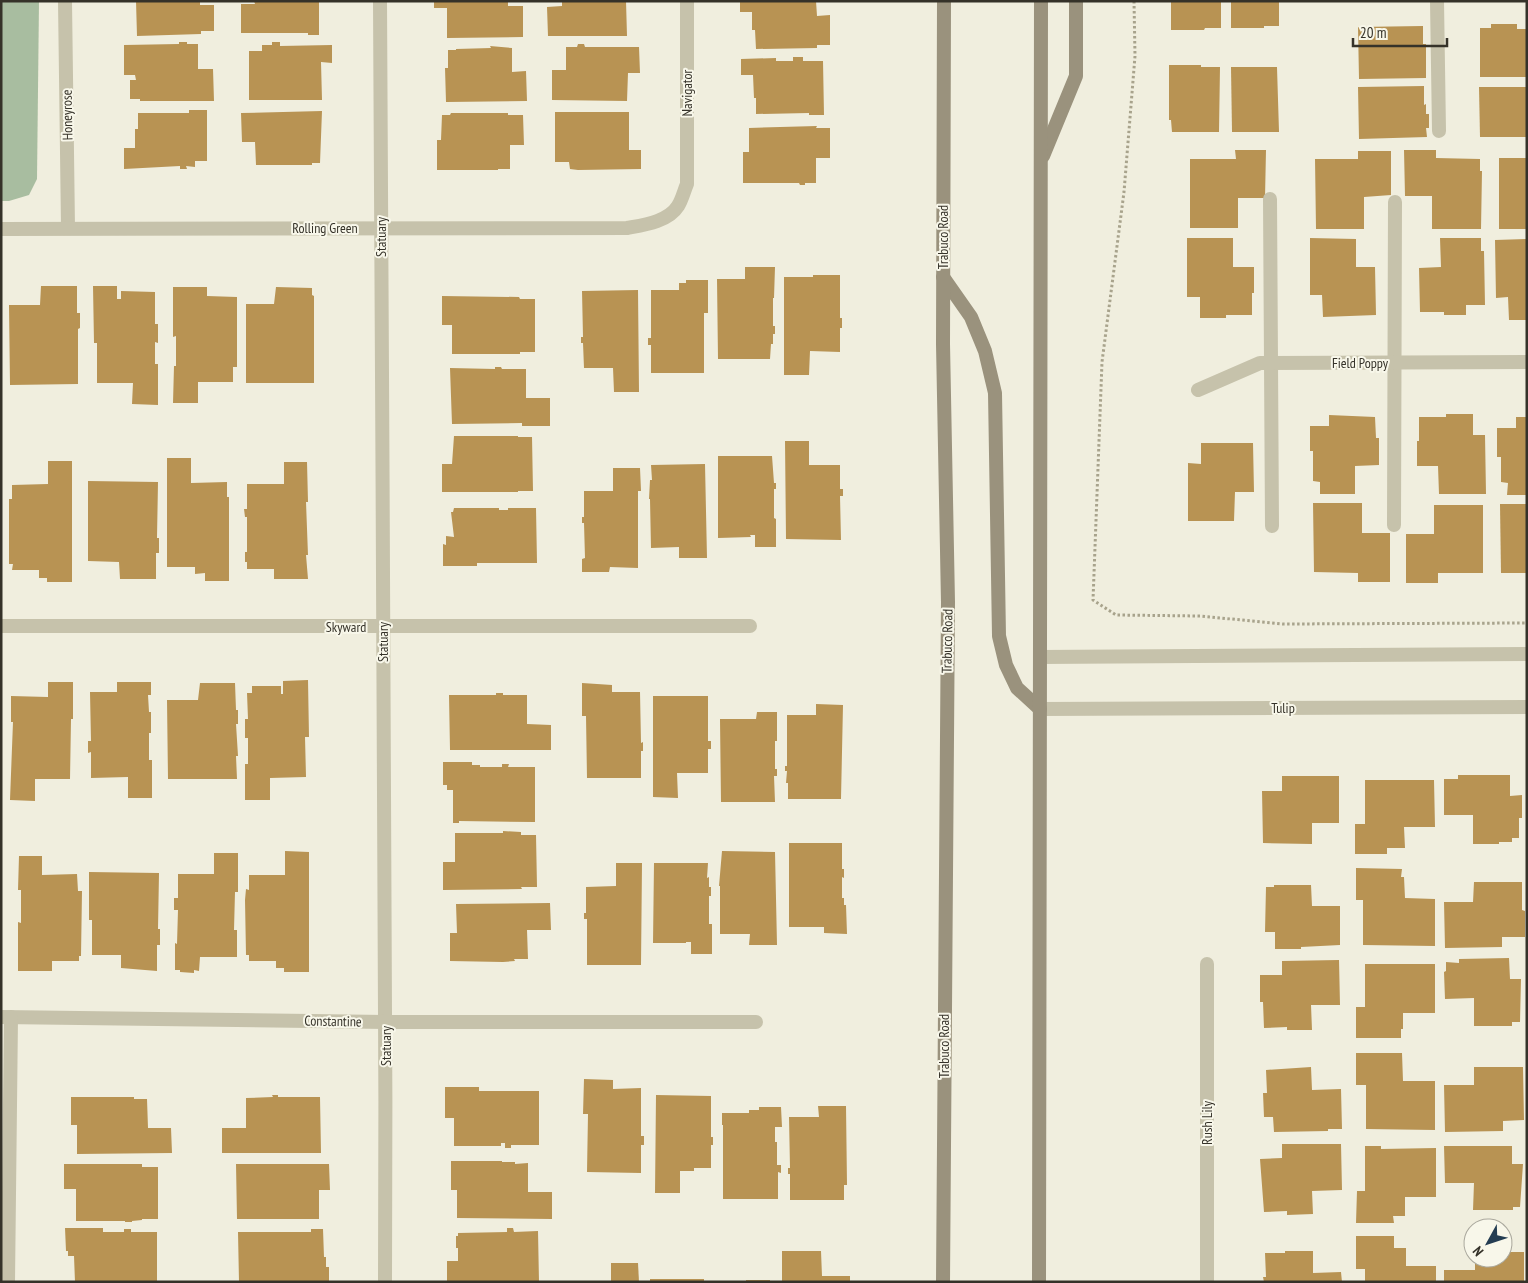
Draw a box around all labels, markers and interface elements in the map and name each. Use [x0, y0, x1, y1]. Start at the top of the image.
scale bar [1353, 15, 1447, 47]
text: 20 m [1360, 23, 1386, 42]
street label: Navigator [678, 69, 696, 116]
street label: Honeyrose [58, 89, 76, 141]
street label: Trabuco Road [934, 205, 952, 269]
street label: Statuary [372, 216, 390, 257]
street label: Rolling Green [292, 219, 358, 237]
street label: Field Poppy [1332, 354, 1389, 372]
street label: Trabuco Road [937, 609, 957, 673]
street label: Skyward [326, 618, 366, 636]
street label: Statuary [374, 621, 392, 662]
street label: Tulip [1271, 699, 1295, 717]
street label: Constantine [304, 1012, 362, 1031]
street label: Trabuco Road [935, 1014, 953, 1078]
street label: Statuary [377, 1025, 395, 1066]
street label: Rush Lily [1198, 1100, 1216, 1145]
north arrow [1463, 1218, 1513, 1268]
text: N [1469, 1243, 1487, 1260]

